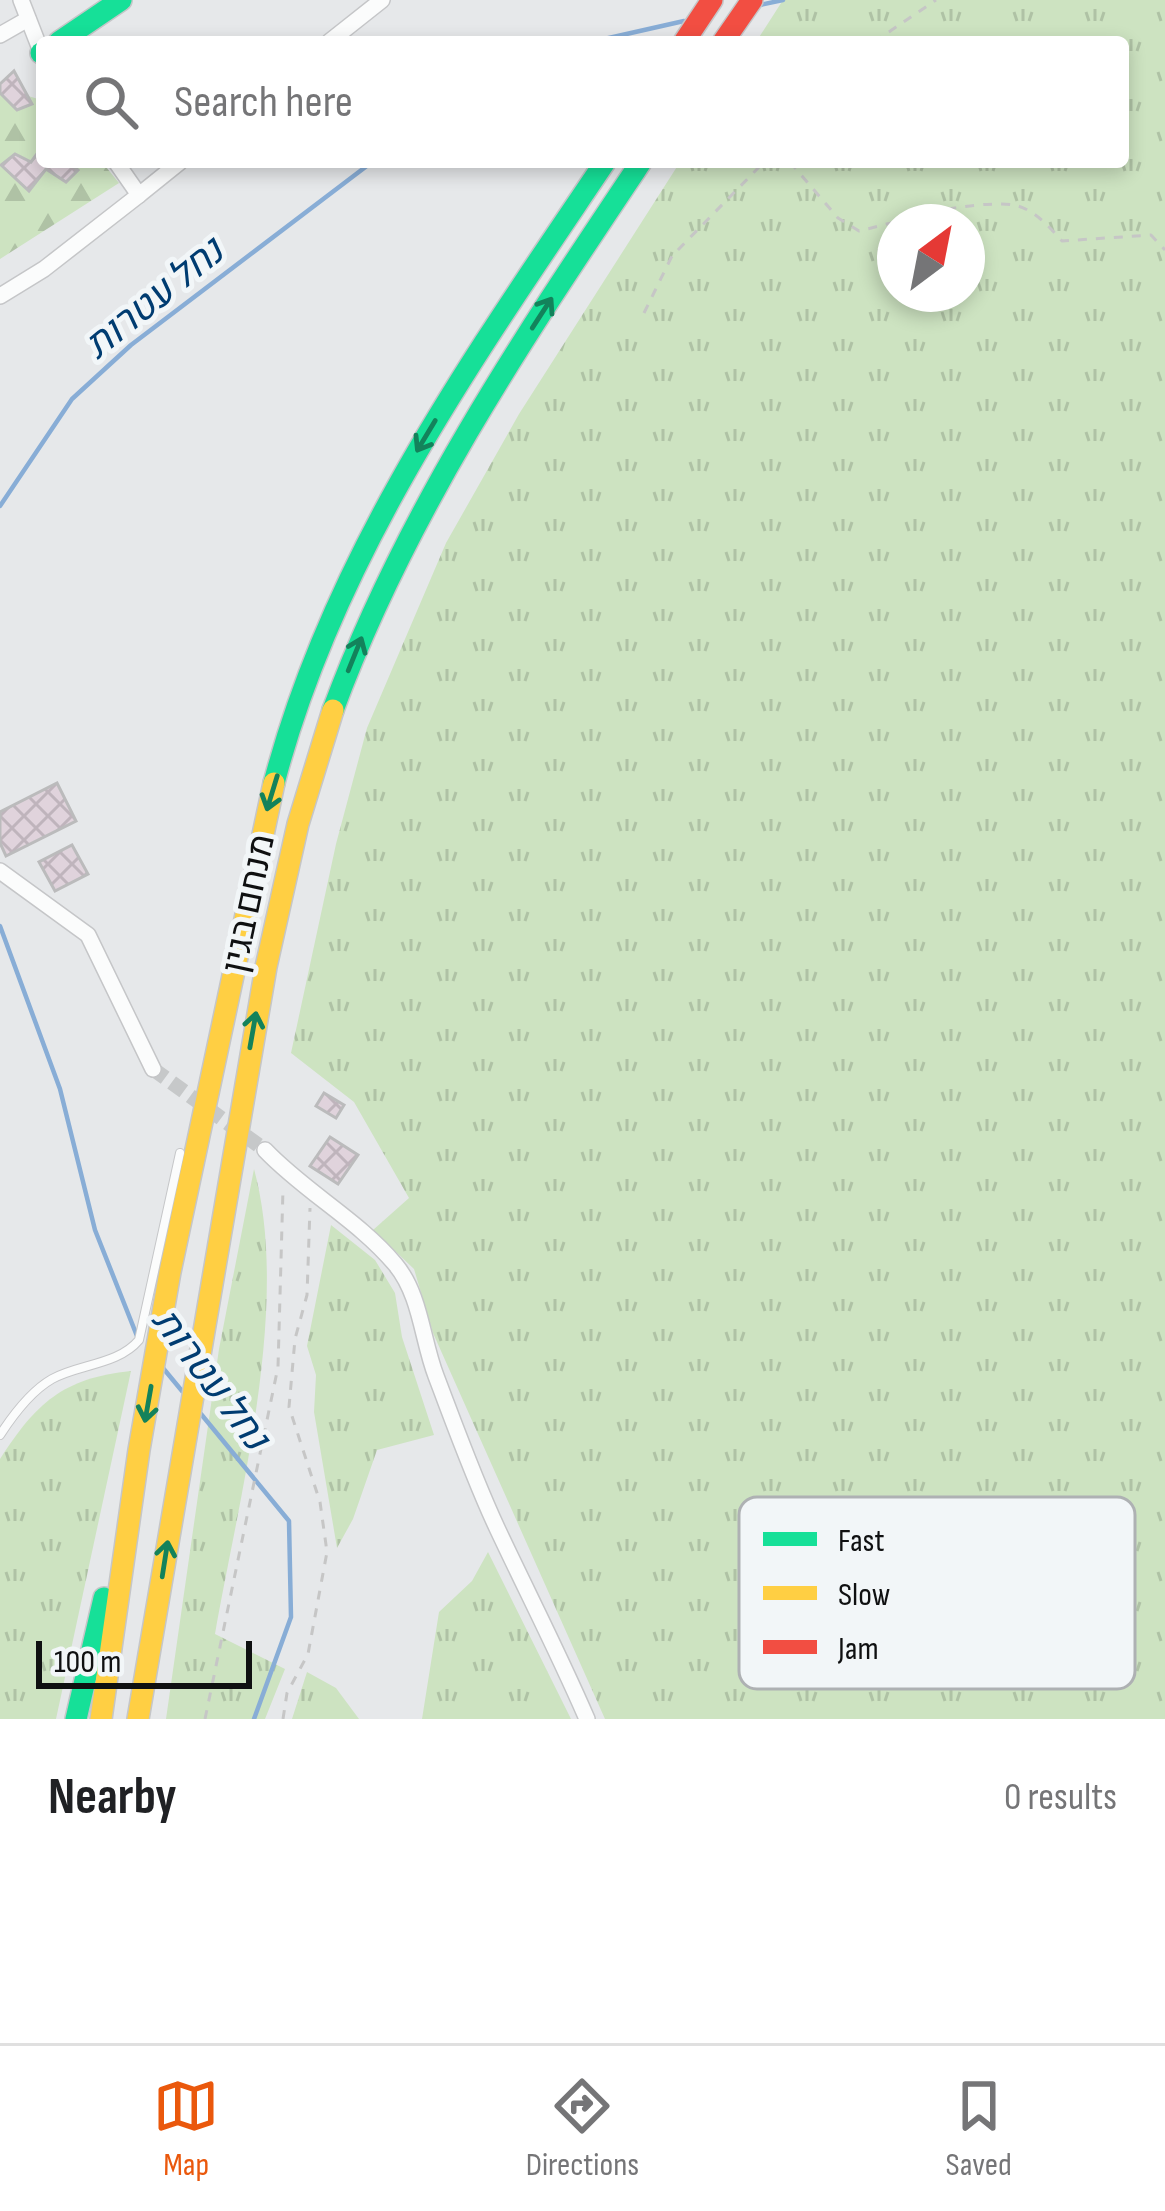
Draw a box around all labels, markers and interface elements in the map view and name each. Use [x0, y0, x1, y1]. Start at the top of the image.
search box [36, 36, 1129, 168]
icon: search [78, 69, 144, 135]
text: Search here [174, 75, 353, 130]
north arrow [877, 204, 985, 312]
water label: נחל עטרות [75, 227, 236, 369]
one-way arrow [529, 296, 554, 330]
one-way arrow [414, 418, 438, 452]
one-way arrow [346, 637, 367, 674]
one-way arrow [260, 773, 282, 811]
street label: מנחם בגין [214, 830, 285, 977]
one-way arrow [243, 1011, 266, 1050]
water label: נחל עטרות [141, 1299, 280, 1462]
one-way arrow [135, 1384, 158, 1423]
legend [739, 1497, 1135, 1689]
text: Fast [838, 1521, 885, 1561]
one-way arrow [154, 1540, 177, 1579]
text: Slow [838, 1575, 890, 1615]
text: Jam [837, 1629, 879, 1669]
scale bar [36, 1635, 252, 1688]
text: 100 m [54, 1642, 121, 1682]
text: Nearby [48, 1767, 177, 1828]
text: 0 results [1004, 1774, 1117, 1821]
tab: Map [153, 2073, 219, 2185]
tab: Directions [526, 2073, 639, 2185]
tab: Saved [946, 2073, 1012, 2185]

